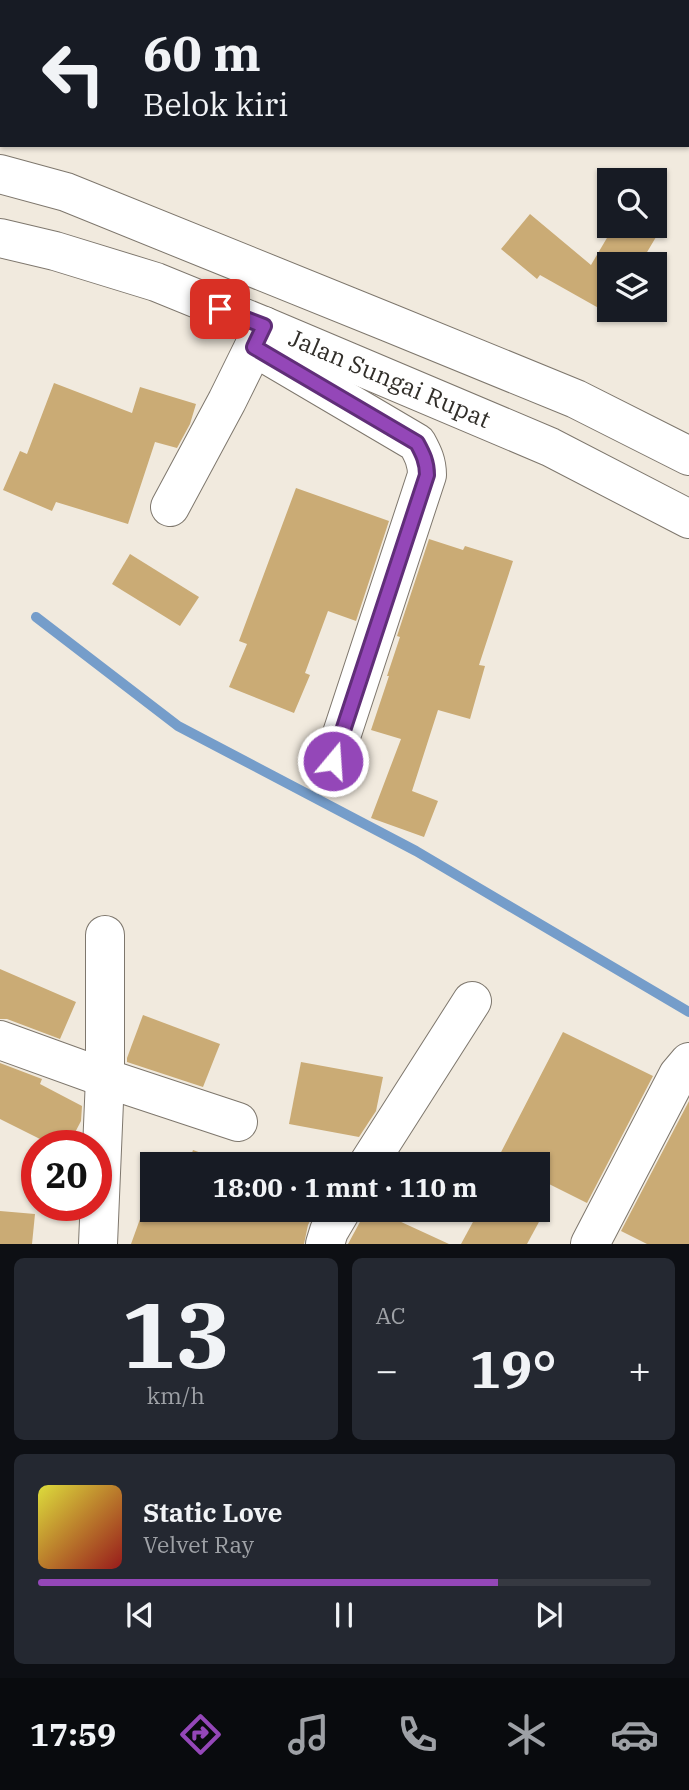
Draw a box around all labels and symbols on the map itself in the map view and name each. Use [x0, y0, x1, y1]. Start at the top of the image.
pin [190, 279, 250, 339]
street label: Jalan Sungai Rupat [284, 321, 496, 435]
position arrow [296, 724, 370, 798]
speed limit sign: 20 [21, 1130, 112, 1221]

